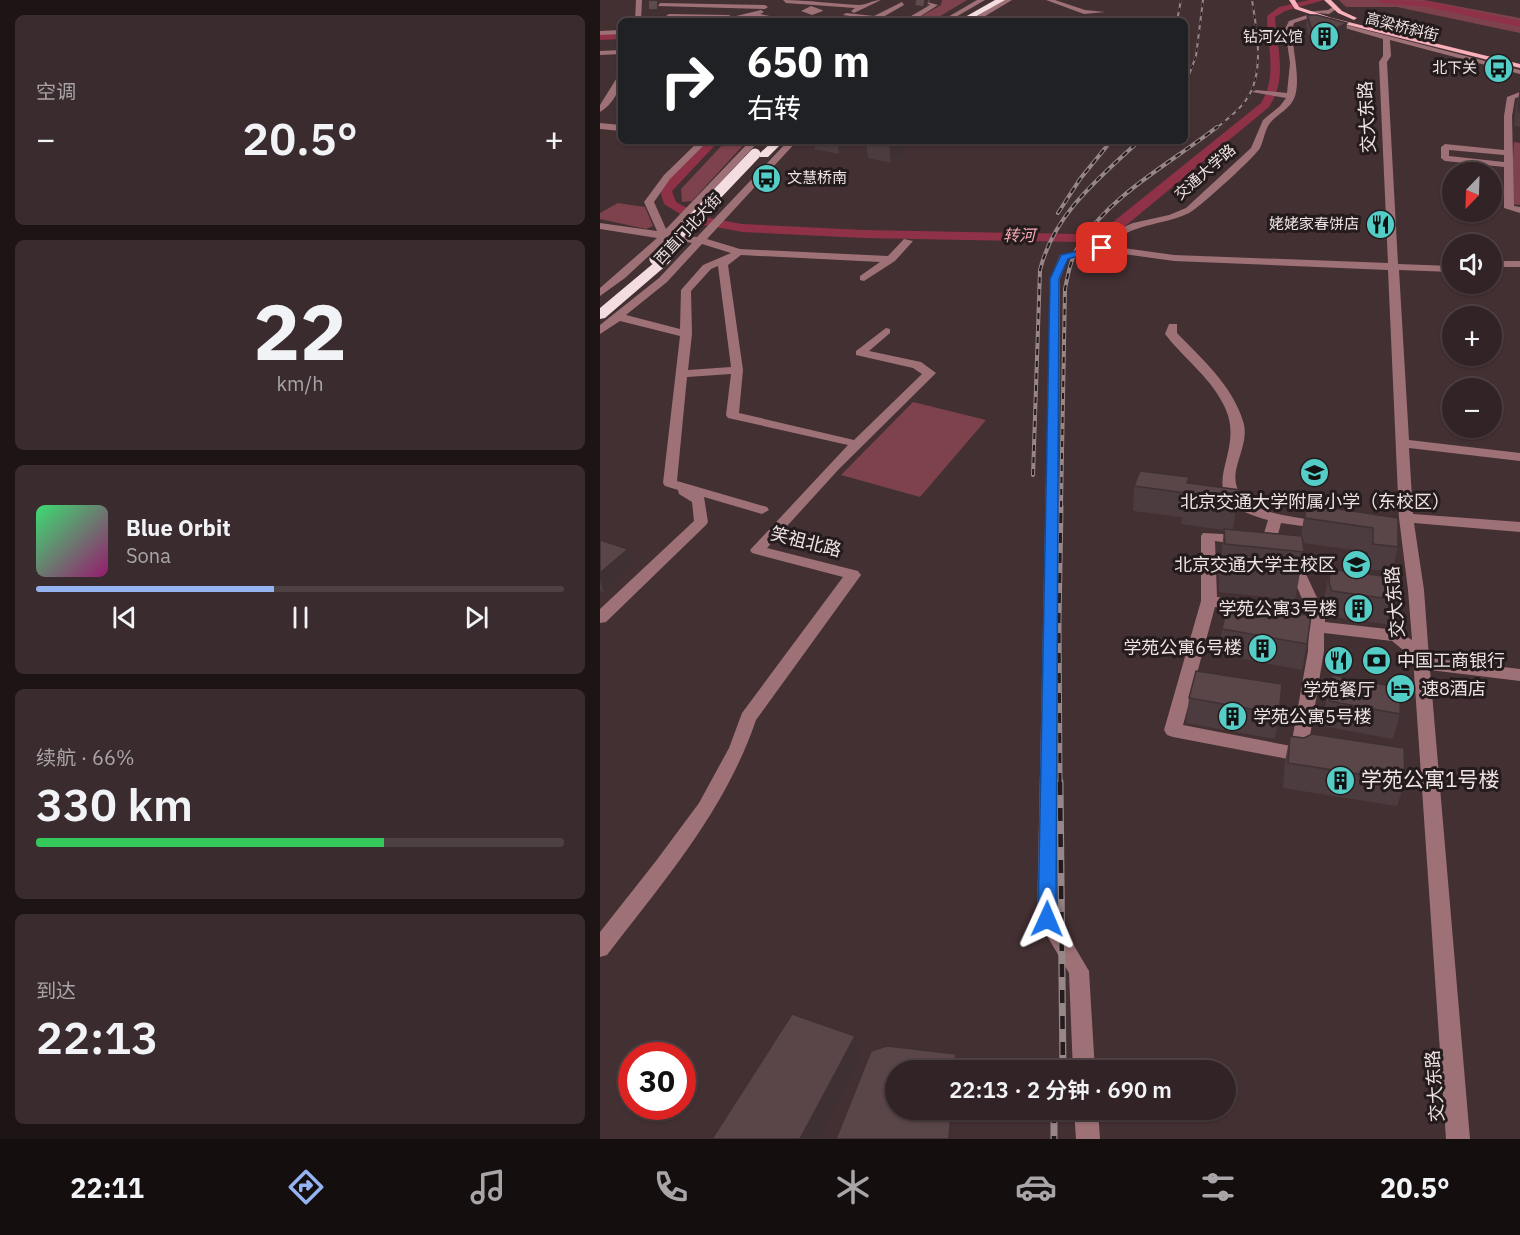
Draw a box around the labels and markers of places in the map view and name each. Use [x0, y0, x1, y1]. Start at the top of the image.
building icon: 钻河公馆 [1308, 21, 1340, 53]
place label: 钻河公馆 [1243, 27, 1303, 46]
bus stop icon: 北下关 [1482, 52, 1514, 84]
place label: 北下关 [1432, 58, 1477, 77]
bus stop icon: 文慧桥南 [750, 162, 782, 194]
place label: 文慧桥南 [787, 168, 847, 187]
restaurant icon: 姥姥家春饼店 [1364, 208, 1396, 240]
place label: 姥姥家春饼店 [1269, 214, 1359, 233]
pin [1076, 222, 1127, 273]
school or university icon: 北京交通大学附属小学（东校区） [1299, 457, 1331, 489]
place label: 北京交通大学附属小学（东校区） [1180, 490, 1450, 513]
school or university icon: 北京交通大学主校区 [1341, 549, 1373, 581]
place label: 北京交通大学主校区 [1174, 553, 1336, 576]
building icon: 学苑公寓3号楼 [1342, 593, 1374, 625]
place label: 学苑公寓3号楼 [1218, 597, 1337, 620]
building icon: 学苑公寓6号楼 [1247, 632, 1279, 664]
place label: 学苑公寓6号楼 [1123, 636, 1242, 659]
restaurant icon: 学苑餐厅 [1323, 645, 1355, 677]
bank icon: 中国工商银行 [1360, 645, 1392, 677]
place label: 中国工商银行 [1397, 649, 1505, 672]
hotel icon: 速8酒店 [1384, 673, 1416, 705]
place label: 速8酒店 [1421, 677, 1486, 700]
place label: 学苑餐厅 [1303, 678, 1375, 701]
building icon: 学苑公寓5号楼 [1216, 701, 1248, 733]
place label: 学苑公寓5号楼 [1253, 705, 1372, 728]
building icon: 学苑公寓1号楼 [1324, 764, 1356, 796]
place label: 学苑公寓1号楼 [1361, 765, 1500, 793]

